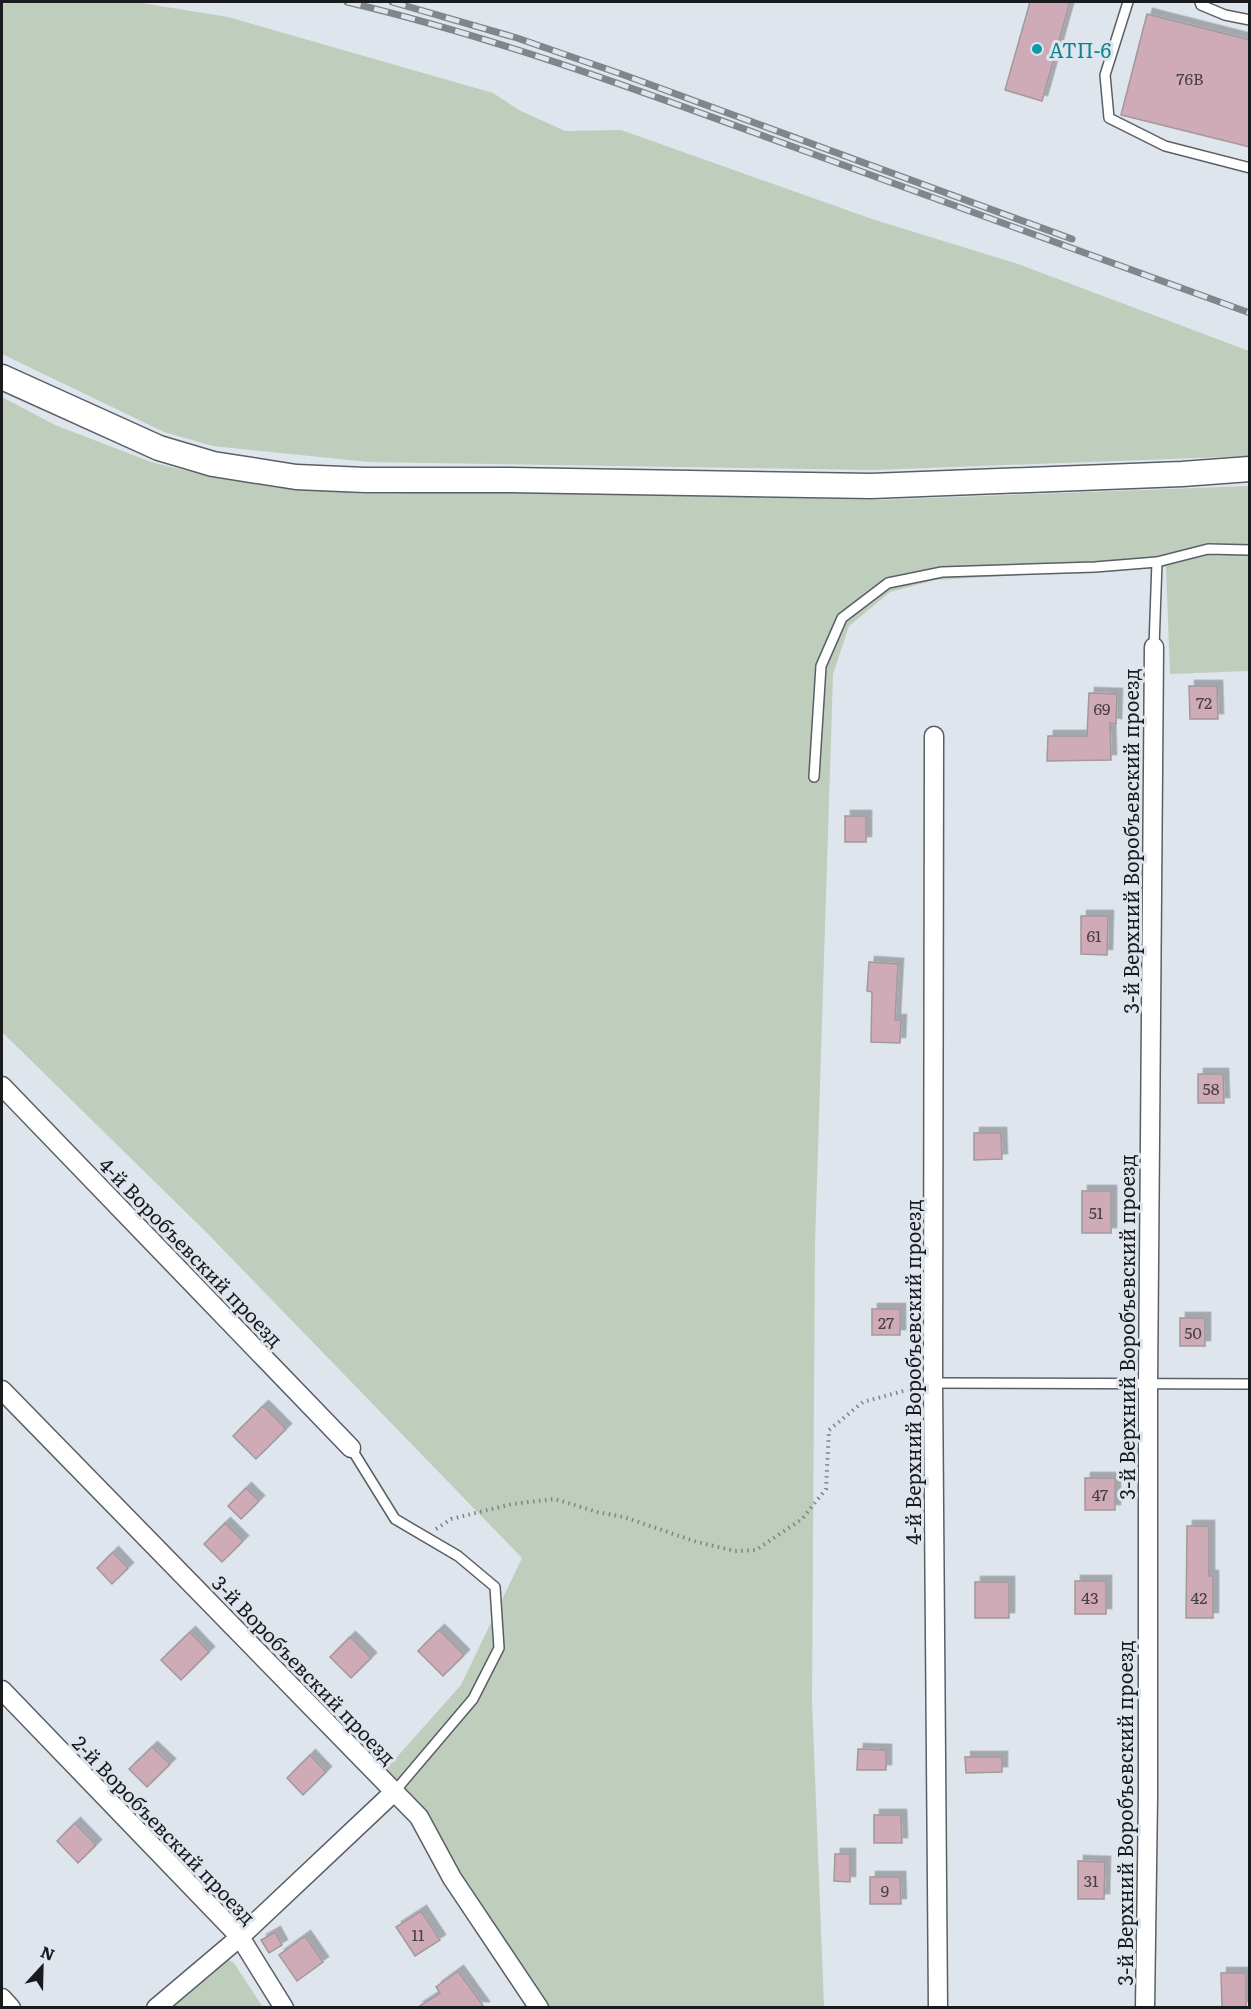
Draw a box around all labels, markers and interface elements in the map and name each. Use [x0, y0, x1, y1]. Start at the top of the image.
place label: АТП-6 [1049, 34, 1112, 64]
marker: АТП-6 [1030, 42, 1044, 56]
house number: 76В [1176, 66, 1204, 90]
street label: 3-й Верхний Воробъевский проезд [1115, 668, 1145, 1014]
house number: 72 [1196, 690, 1212, 714]
house number: 69 [1094, 696, 1110, 720]
house number: 61 [1086, 923, 1102, 947]
house number: 58 [1203, 1076, 1220, 1100]
street label: 4-й Воробъевский проезд [93, 1149, 291, 1353]
street label: 3-й Верхний Воробъевский проезд [1111, 1154, 1141, 1500]
street label: 4-й Верхний Воробъевский проезд [897, 1199, 927, 1545]
house number: 51 [1089, 1200, 1104, 1224]
house number: 27 [878, 1310, 894, 1334]
house number: 50 [1184, 1320, 1202, 1344]
house number: 47 [1092, 1482, 1108, 1506]
street label: 3-й Воробъевский проезд [206, 1567, 404, 1771]
house number: 43 [1081, 1585, 1099, 1609]
house number: 42 [1191, 1585, 1207, 1609]
street label: 3-й Верхний Воробъевский проезд [1109, 1640, 1139, 1986]
street label: 2-й Воробъевский проезд [66, 1728, 264, 1930]
house number: 31 [1083, 1868, 1099, 1892]
house number: 9 [881, 1878, 889, 1902]
house number: 11 [411, 1922, 425, 1946]
north arrow [12, 1937, 72, 1997]
text: N [37, 1939, 59, 1966]

